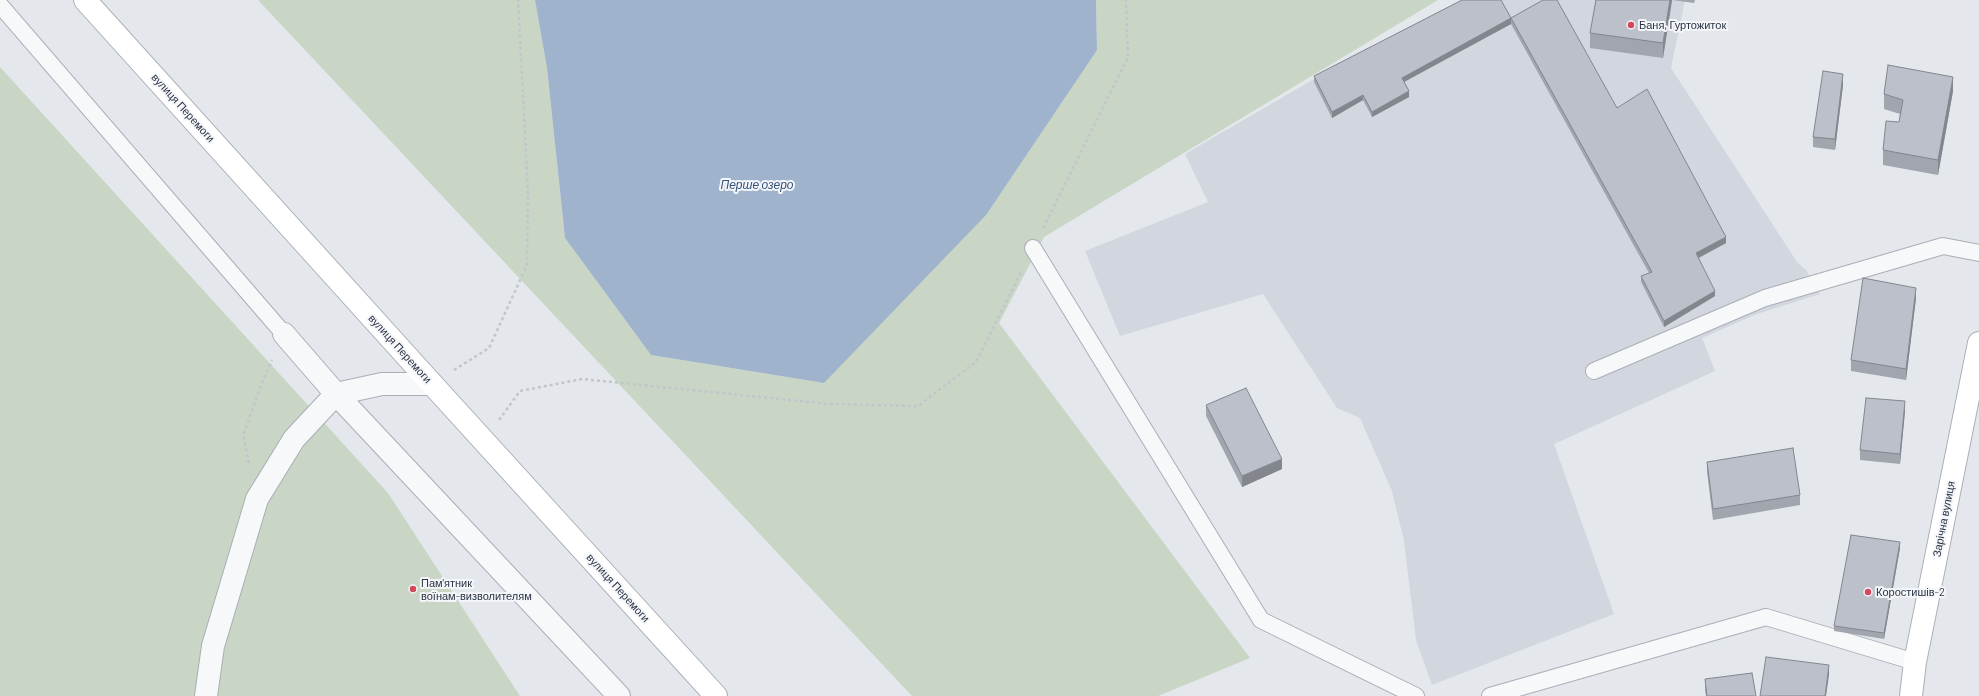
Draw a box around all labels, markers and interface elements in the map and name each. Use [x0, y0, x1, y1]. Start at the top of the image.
place label: Баня, Гуртожиток [1639, 18, 1726, 32]
marker: Баня, Гуртожиток [1626, 20, 1636, 30]
street label: вулиця Перемоги [149, 71, 217, 145]
water label: Перше озеро [720, 178, 794, 192]
street label: вулиця Перемоги [366, 312, 434, 386]
street label: Зарічна вулиця [1930, 480, 1958, 558]
street label: вулиця Перемоги [584, 551, 652, 625]
place label: Пам'ятник воїнам-визволителям [421, 576, 532, 602]
marker: Пам'ятник воїнам-визволителям [408, 584, 418, 594]
place label: Коростишів-2 [1876, 585, 1945, 599]
marker: Коростишів-2 [1863, 587, 1873, 597]

